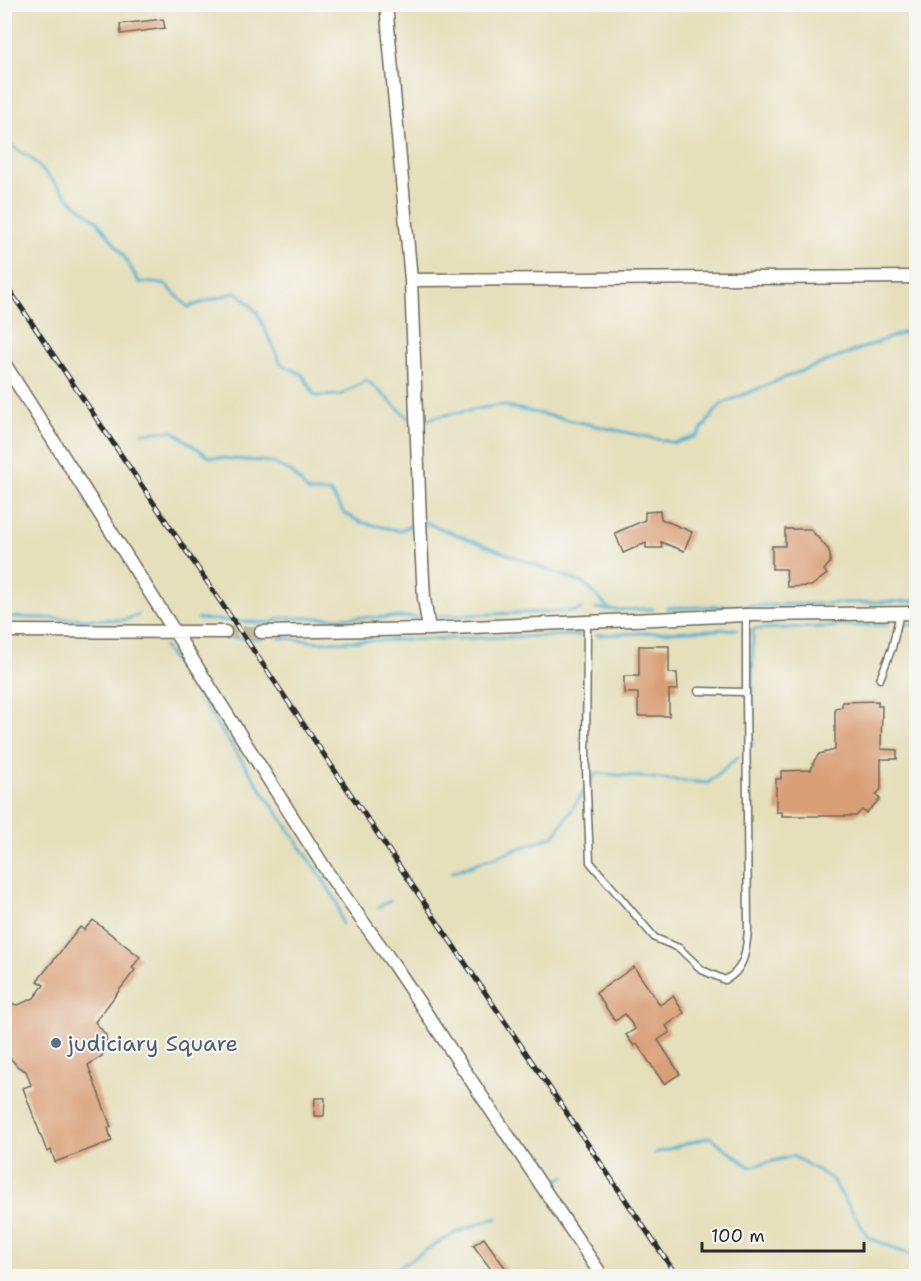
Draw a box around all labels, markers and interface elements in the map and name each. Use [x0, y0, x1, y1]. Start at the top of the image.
place label: judiciary Square [67, 1029, 238, 1058]
marker: judiciary Square [49, 1036, 63, 1050]
scale bar [702, 1215, 864, 1253]
text: 100 m [711, 1224, 765, 1248]

